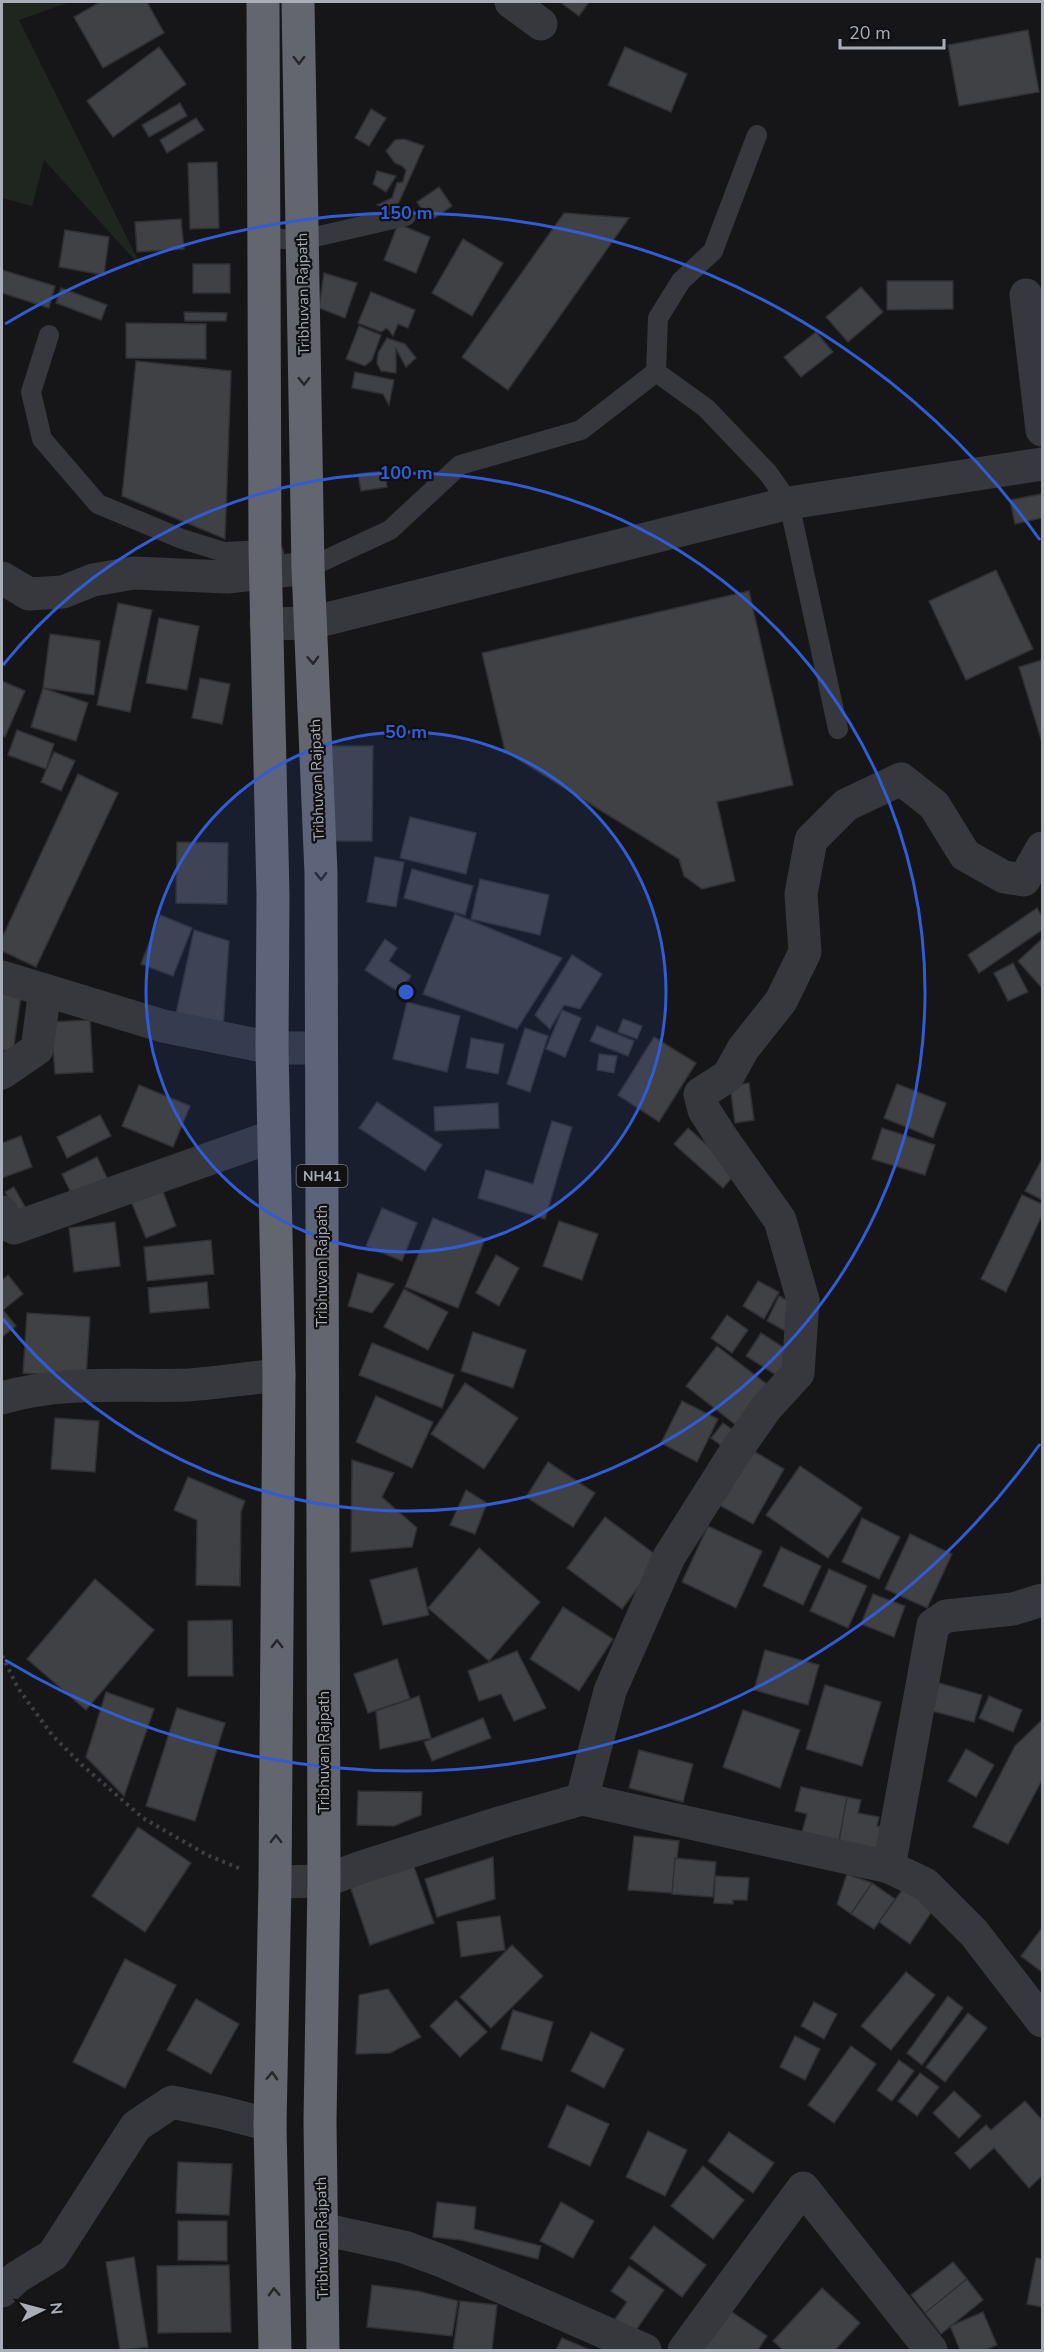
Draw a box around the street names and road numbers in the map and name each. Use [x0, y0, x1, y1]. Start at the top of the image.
street label: Tribhuvan Rajpath [292, 233, 314, 355]
street label: Tribhuvan Rajpath [305, 719, 329, 841]
road number: NH41 [296, 1165, 348, 1187]
street label: Tribhuvan Rajpath [312, 1205, 332, 1327]
street label: Tribhuvan Rajpath [314, 1691, 334, 1813]
street label: Tribhuvan Rajpath [311, 2177, 333, 2299]

